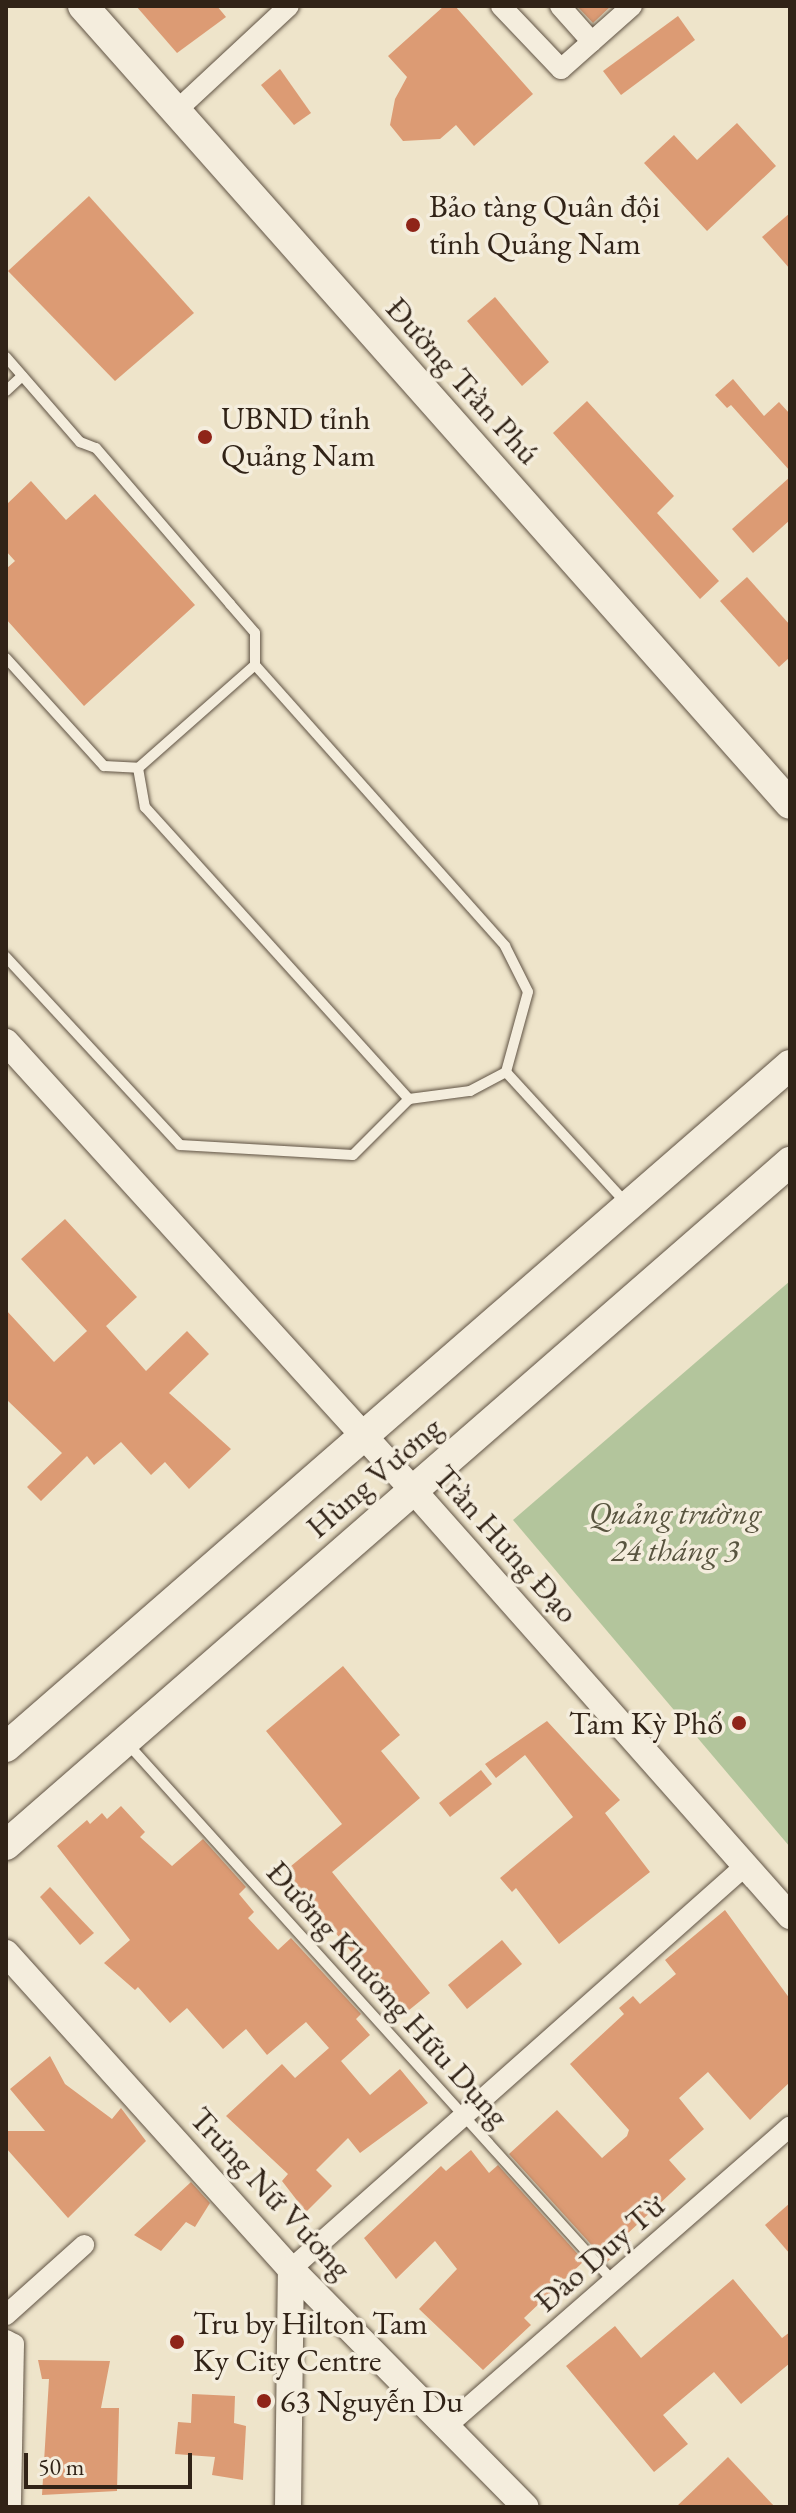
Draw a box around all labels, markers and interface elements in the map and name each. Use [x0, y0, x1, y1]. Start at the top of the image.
place label: Bảo tàng Quân đội tỉnh Quảng Nam [429, 188, 660, 263]
marker: Bảo tàng Quân đội tỉnh Quảng Nam [404, 216, 422, 234]
street label: Đường Trần Phú [378, 290, 548, 472]
place label: UBND tỉnh Quảng Nam [221, 400, 375, 475]
marker: UBND tỉnh Quảng Nam [196, 428, 214, 446]
street label: Hùng Vương [299, 1408, 449, 1546]
street label: Trần Hưng Đạo [425, 1457, 587, 1631]
park label: Quảng trường 24 tháng 3 [589, 1495, 761, 1570]
place label: Tam Kỳ Phố [569, 1704, 723, 1742]
marker: Tam Kỳ Phố [730, 1714, 748, 1732]
street label: Đường Khương Hữu Dụng [259, 1853, 517, 2135]
street label: Trưng Nữ Vương [182, 2099, 360, 2287]
street label: Đào Duy Từ [527, 2186, 673, 2320]
place label: Tru by Hilton Tam Ky City Centre [193, 2305, 428, 2380]
marker: Tru by Hilton Tam Ky City Centre [168, 2333, 186, 2351]
place label: 63 Nguyễn Du [280, 2382, 463, 2420]
marker: 63 Nguyễn Du [255, 2392, 273, 2410]
scale bar [28, 2437, 196, 2487]
text: 50 m [38, 2451, 85, 2482]

